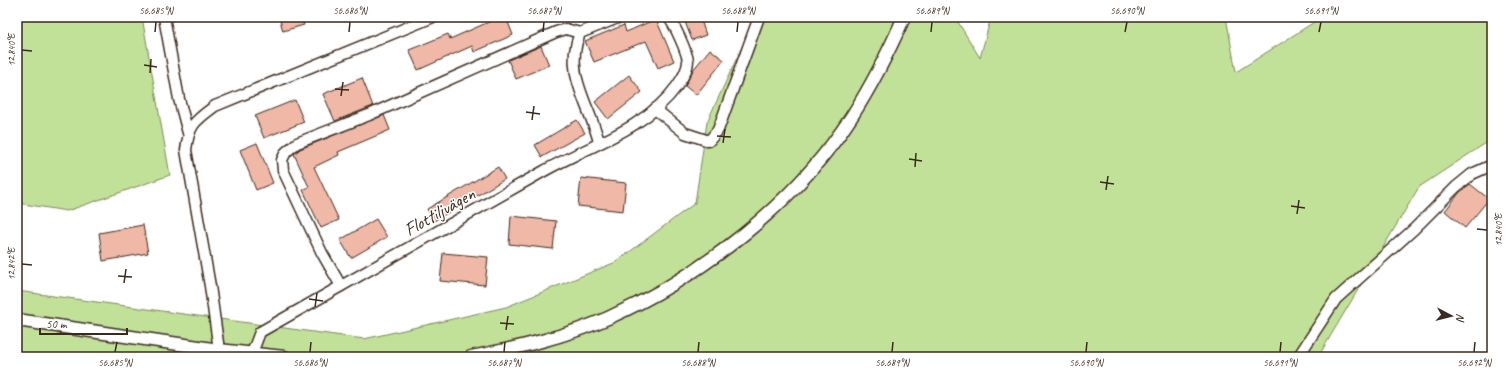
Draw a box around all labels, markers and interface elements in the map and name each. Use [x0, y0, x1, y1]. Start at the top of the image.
text: 56.685°N [139, 4, 175, 17]
text: 56.686°N [333, 4, 369, 17]
text: 56.687°N [527, 4, 563, 17]
text: 56.688°N [721, 4, 757, 17]
text: 56.689°N [915, 4, 951, 17]
text: 56.690°N [1110, 4, 1146, 17]
text: 56.691°N [1304, 4, 1340, 17]
text: 12.840°E [5, 32, 18, 66]
street label: Flottiljvägen [400, 182, 480, 242]
text: 12.840°E [1492, 212, 1505, 246]
text: 12.842°E [5, 246, 18, 280]
north arrow [1431, 296, 1471, 336]
scale bar [40, 310, 127, 336]
text: N [1453, 313, 1468, 324]
text: 50 m [46, 316, 68, 332]
text: 56.685°N [98, 356, 134, 369]
text: 56.686°N [293, 356, 329, 369]
text: 56.687°N [487, 356, 523, 369]
text: 56.688°N [681, 356, 717, 369]
text: 56.689°N [875, 356, 911, 369]
text: 56.690°N [1069, 356, 1105, 369]
text: 56.691°N [1263, 356, 1299, 369]
text: 56.692°N [1457, 356, 1493, 369]

